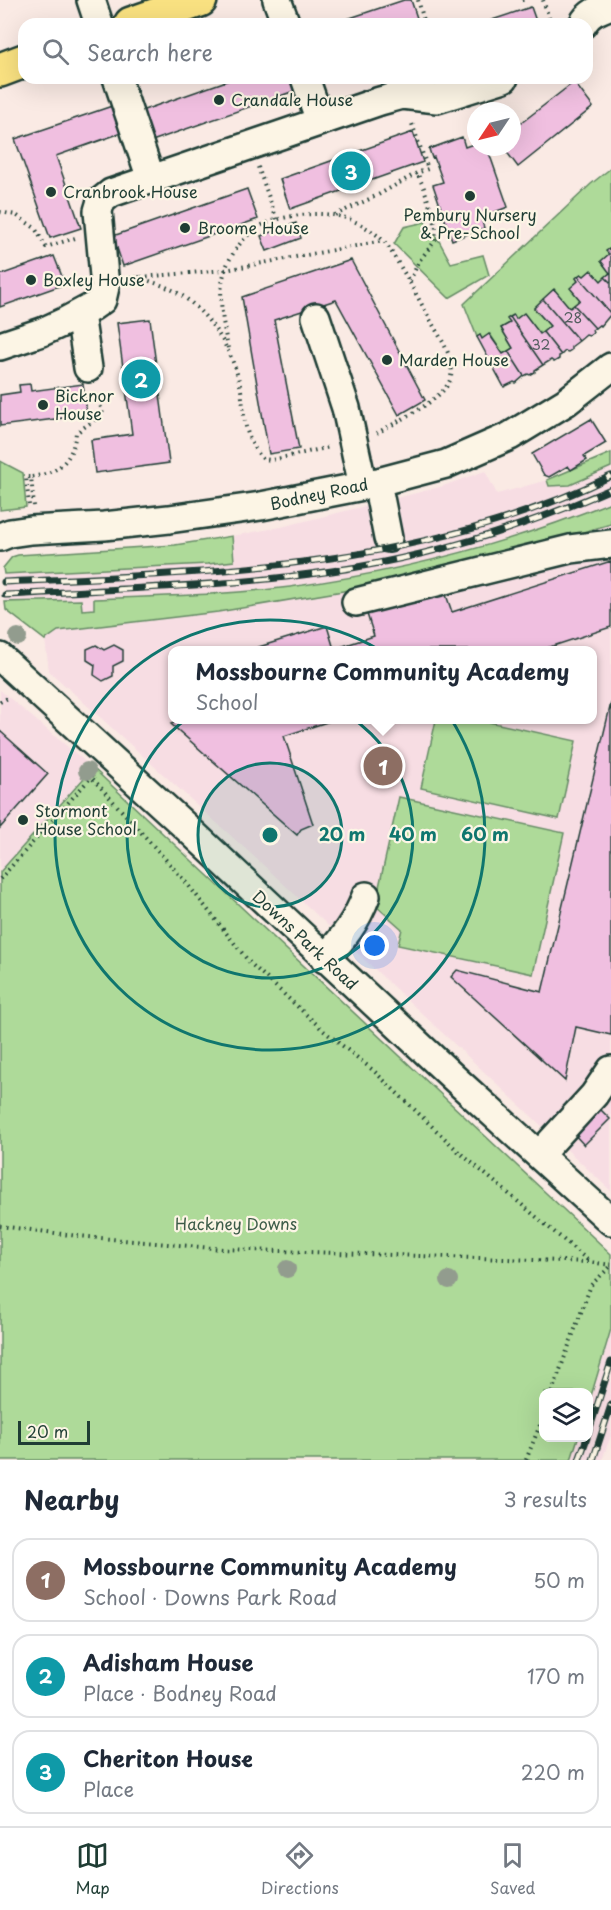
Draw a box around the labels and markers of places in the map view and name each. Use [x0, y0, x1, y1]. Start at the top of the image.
place label: Crandale House [231, 87, 354, 111]
marker: Crandale House [212, 93, 226, 107]
pin: 3 [332, 148, 370, 194]
place label: Cranbrook House [63, 179, 198, 203]
marker: Cranbrook House [44, 185, 58, 199]
marker: Pembury Nursery & Pre-School [463, 189, 477, 203]
place label: Pembury Nursery & Pre-School [403, 202, 537, 244]
place label: Broome House [197, 215, 309, 239]
marker: Broome House [178, 221, 192, 235]
place label: Boxley House [43, 267, 145, 291]
marker: Boxley House [24, 273, 38, 287]
place label: Marden House [399, 347, 509, 371]
marker: Marden House [380, 353, 394, 367]
pin: 2 [122, 356, 160, 401]
place label: Bicknor House [55, 383, 114, 425]
marker: Bicknor House [36, 398, 50, 412]
pin: 1 [364, 744, 403, 789]
place label: Stormont House School [35, 798, 137, 840]
marker: Stormont House School [16, 813, 30, 827]
centre of rings [260, 825, 280, 845]

